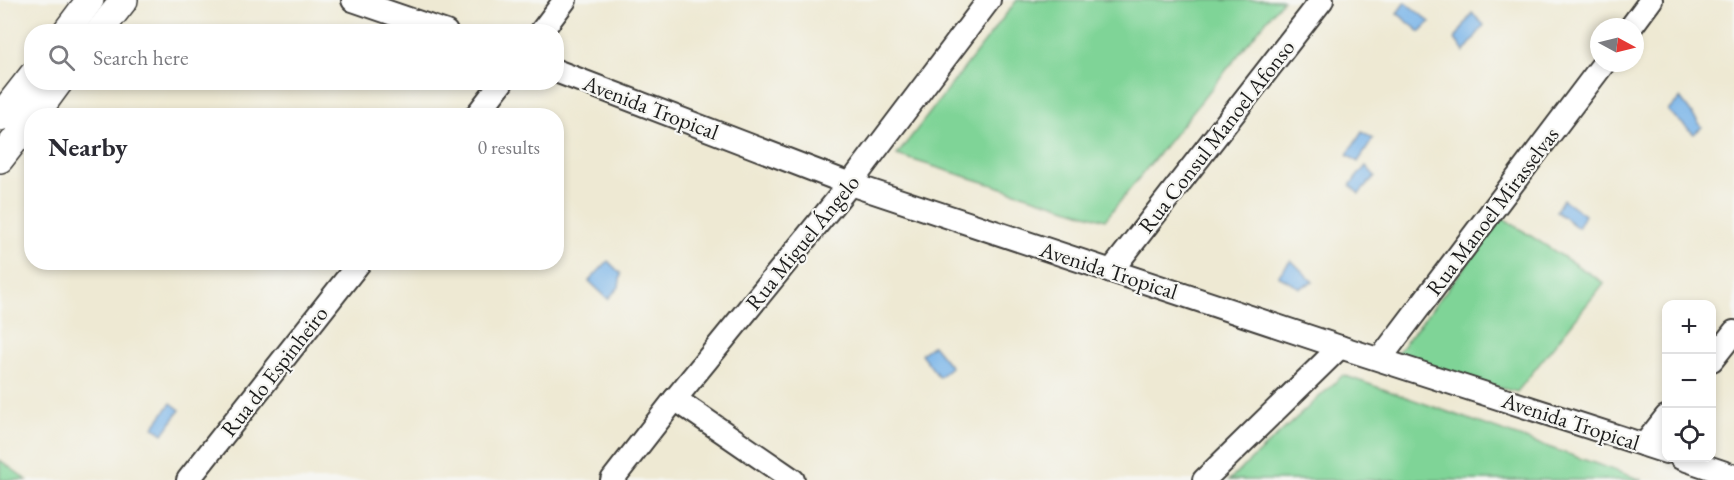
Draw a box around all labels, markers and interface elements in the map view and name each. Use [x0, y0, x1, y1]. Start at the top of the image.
north arrow [1590, 18, 1644, 72]
search box [24, 24, 564, 90]
street label: Rua Consul Manoel Afonso [1132, 34, 1301, 239]
icon: search [45, 41, 78, 74]
text: Search here [93, 43, 188, 72]
street label: Avenida Tropical [578, 68, 723, 147]
street label: Rua Manoel Mirasselvas [1419, 121, 1565, 301]
text: Nearby [48, 130, 128, 164]
text: 0 results [477, 134, 540, 160]
street label: Rua Miguel Ángelo [739, 169, 866, 316]
street label: Avenida Tropical [1035, 234, 1181, 306]
street label: Rua do Espinheiro [214, 300, 335, 443]
map controls [1662, 300, 1716, 462]
button: + [1662, 300, 1716, 354]
button: − [1662, 354, 1716, 408]
street label: Avenida Tropical [1497, 385, 1643, 457]
button: locate [1662, 408, 1716, 462]

